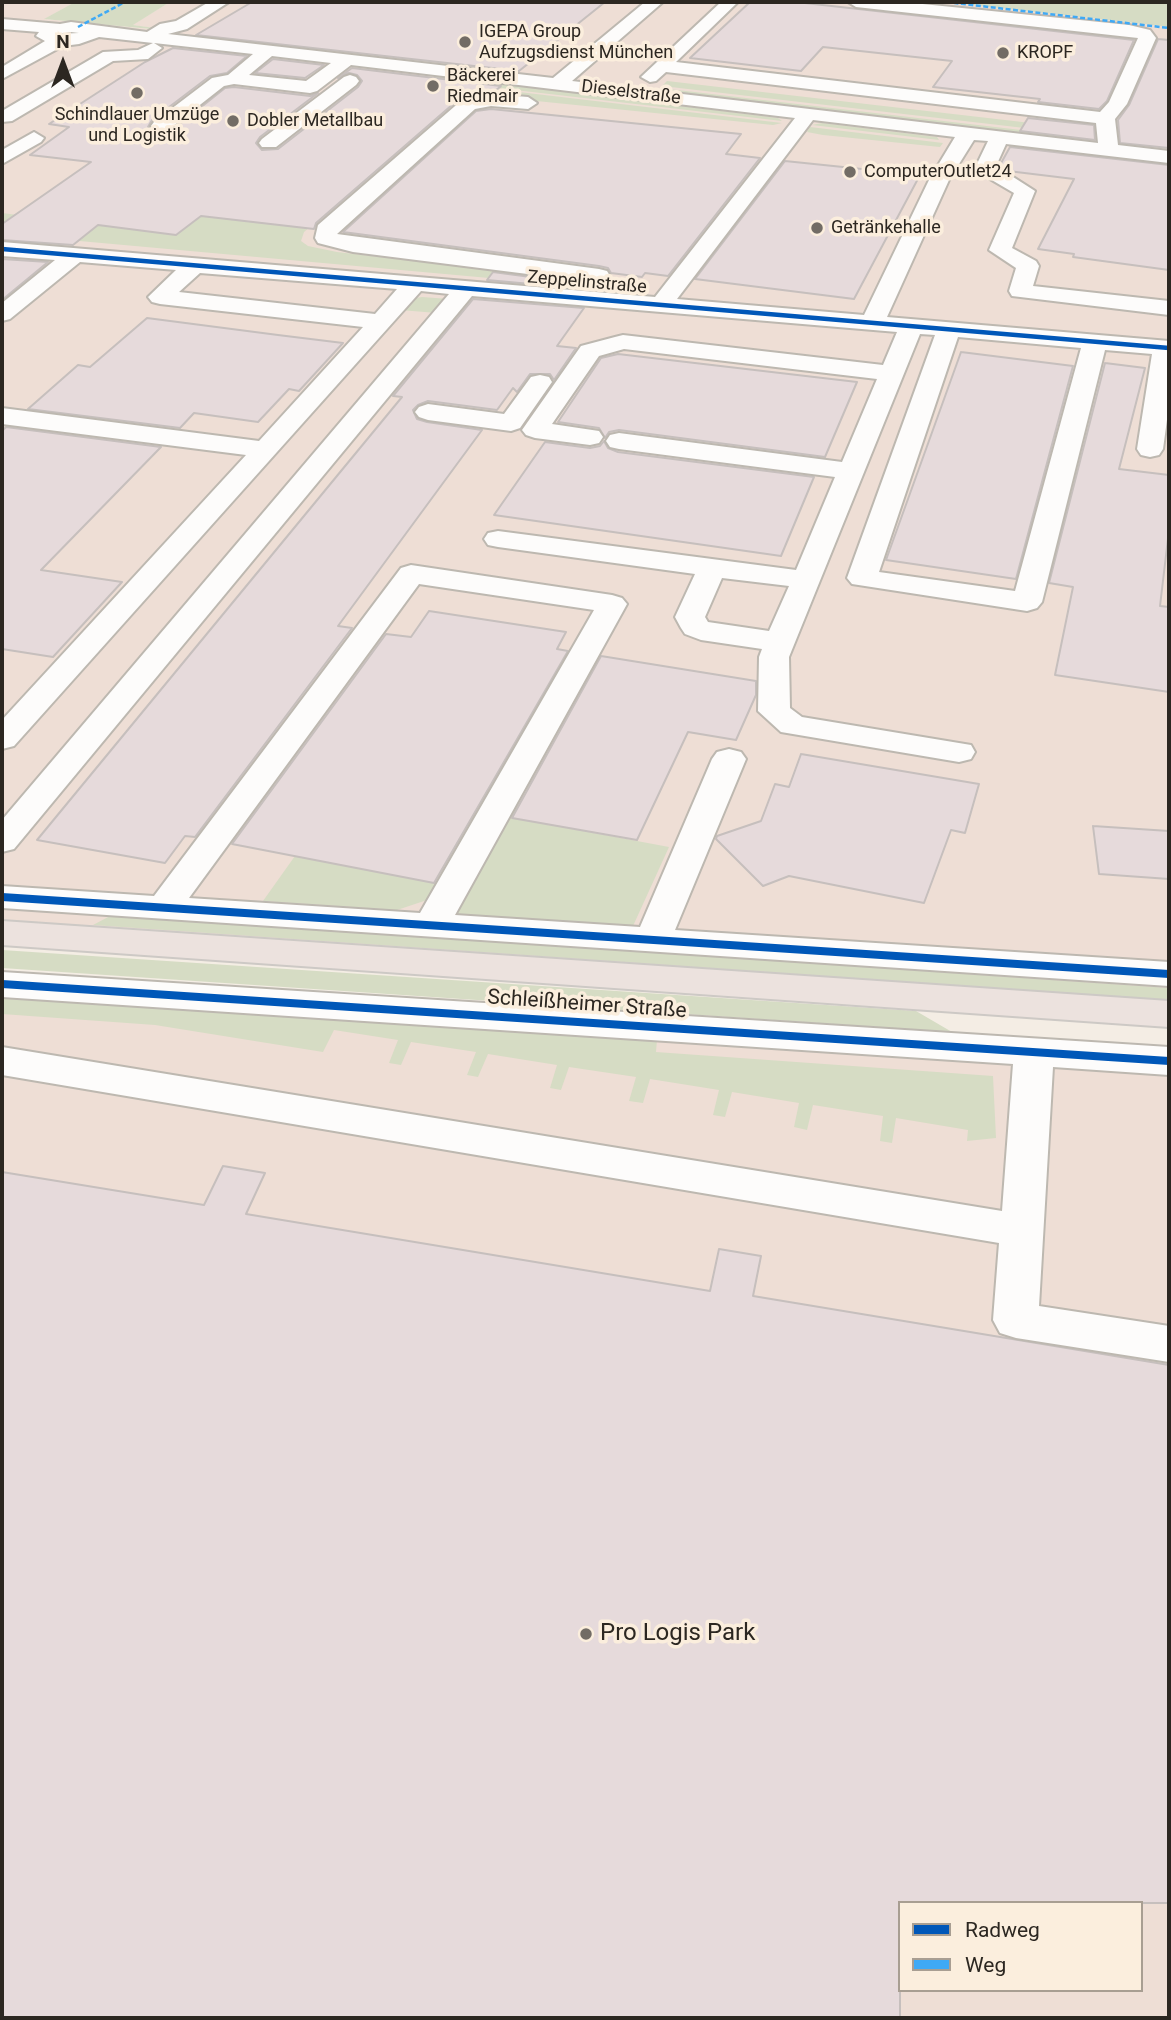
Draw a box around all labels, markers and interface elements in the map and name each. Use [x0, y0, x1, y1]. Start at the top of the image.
place label: IGEPA Group Aufzugsdienst München [479, 21, 673, 64]
north arrow [28, 28, 98, 98]
text: N [56, 30, 70, 53]
marker: IGEPA Group Aufzugsdienst München [457, 34, 473, 50]
place label: KROPF [1017, 42, 1073, 64]
marker: KROPF [995, 45, 1011, 61]
place label: Bäckerei Riedmair [447, 65, 518, 108]
street label: Dieselstraße [580, 76, 682, 110]
marker: Bäckerei Riedmair [425, 78, 441, 94]
marker: Schindlauer Umzüge und Logistik [129, 85, 145, 101]
place label: Schindlauer Umzüge und Logistik [55, 104, 219, 146]
place label: Dobler Metallbau [247, 110, 383, 132]
marker: Dobler Metallbau [225, 113, 241, 129]
place label: ComputerOutlet24 [864, 161, 1012, 183]
marker: ComputerOutlet24 [842, 164, 858, 180]
place label: Getränkehalle [831, 217, 941, 239]
marker: Getränkehalle [809, 220, 825, 236]
street label: Zeppelinstraße [527, 267, 647, 299]
street label: Schleißheimer Straße [487, 985, 687, 1025]
place label: Pro Logis Park [600, 1620, 755, 1648]
marker: Pro Logis Park [578, 1626, 594, 1642]
legend [898, 1901, 1143, 1992]
text: Radweg [965, 1918, 1040, 1942]
text: Weg [965, 1953, 1006, 1977]

